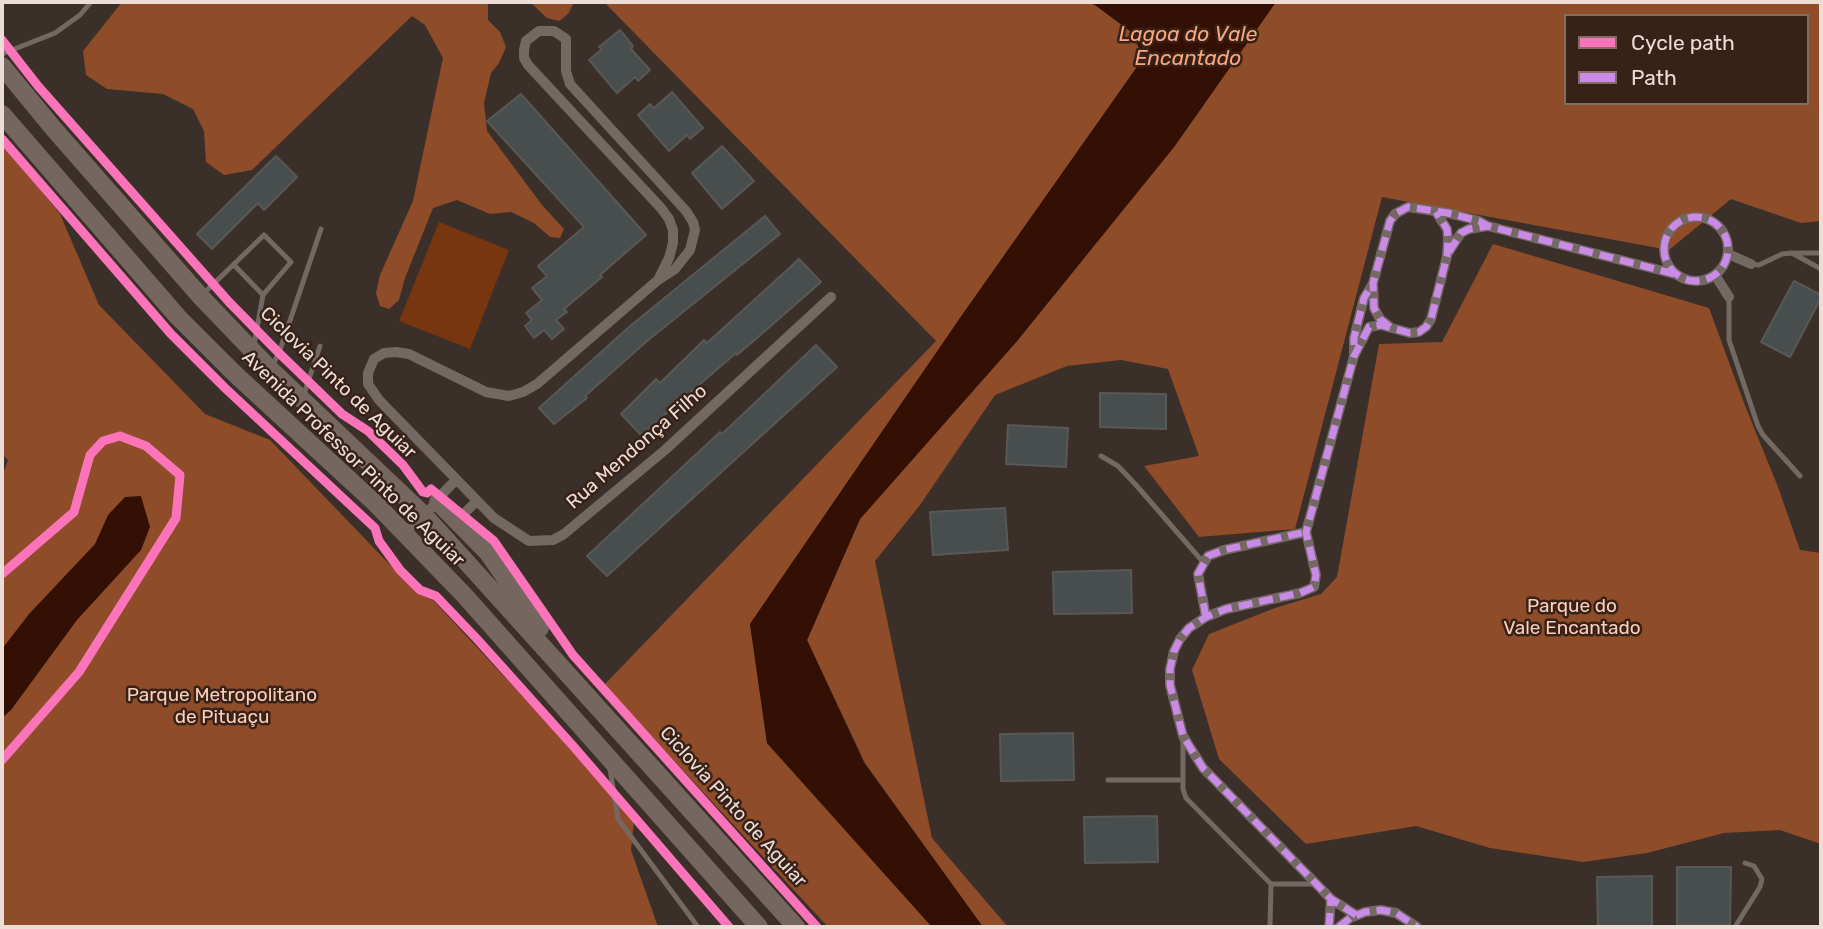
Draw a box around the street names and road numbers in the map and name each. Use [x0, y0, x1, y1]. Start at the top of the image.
street label: Ciclovia Pinto de Aguiar [255, 302, 421, 464]
street label: Avenida Professor Pinto de Aguiar [237, 346, 469, 572]
street label: Rua Mendonça Filho [562, 380, 712, 514]
street label: Ciclovia Pinto de Aguiar [655, 722, 811, 892]

